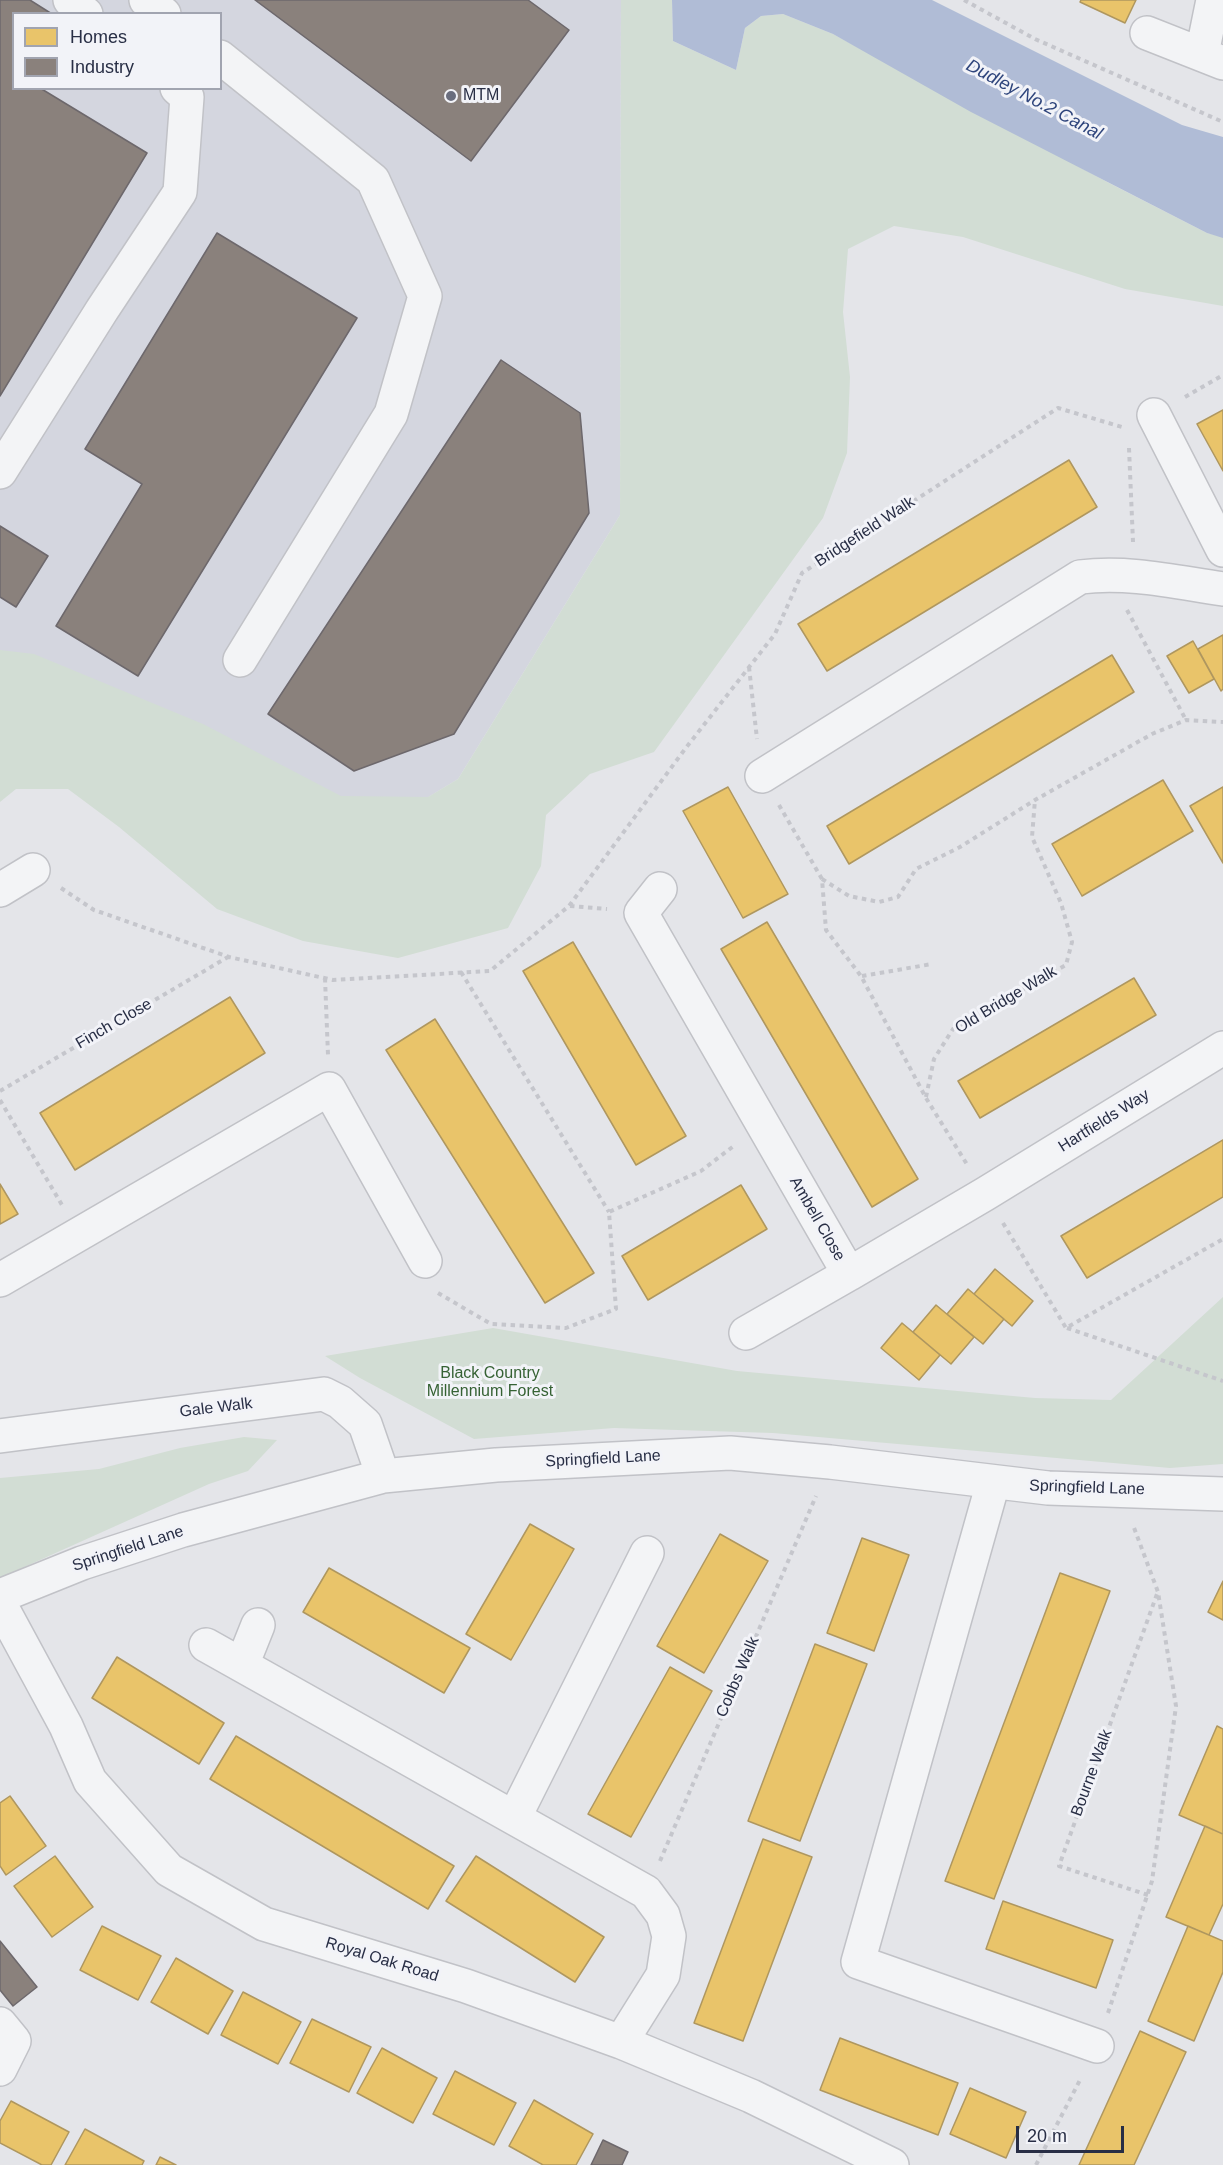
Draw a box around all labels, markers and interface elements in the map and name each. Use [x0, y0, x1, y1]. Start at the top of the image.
legend [12, 12, 222, 90]
text: Homes [70, 27, 127, 47]
water label: Dudley No.2 Canal [962, 55, 1106, 145]
text: Industry [70, 57, 134, 77]
place label: MTM [463, 86, 499, 106]
marker: MTM [444, 89, 458, 103]
street label: Bridgefield Walk [812, 493, 918, 571]
street label: Old Bridge Walk [952, 962, 1060, 1038]
street label: Finch Close [73, 995, 155, 1053]
street label: Hartfields Way [1055, 1085, 1153, 1157]
street label: Ambell Close [785, 1173, 849, 1265]
park label: Black Country Millennium Forest [427, 1364, 553, 1402]
street label: Gale Walk [179, 1394, 253, 1422]
street label: Springfield Lane [545, 1446, 661, 1472]
street label: Springfield Lane [1029, 1476, 1145, 1500]
street label: Springfield Lane [70, 1522, 186, 1576]
street label: Cobbs Walk [712, 1634, 764, 1720]
street label: Bourne Walk [1067, 1727, 1117, 1819]
street label: Royal Oak Road [323, 1934, 441, 1986]
scale bar [1019, 2114, 1127, 2152]
text: 20 m [1027, 2126, 1067, 2146]

